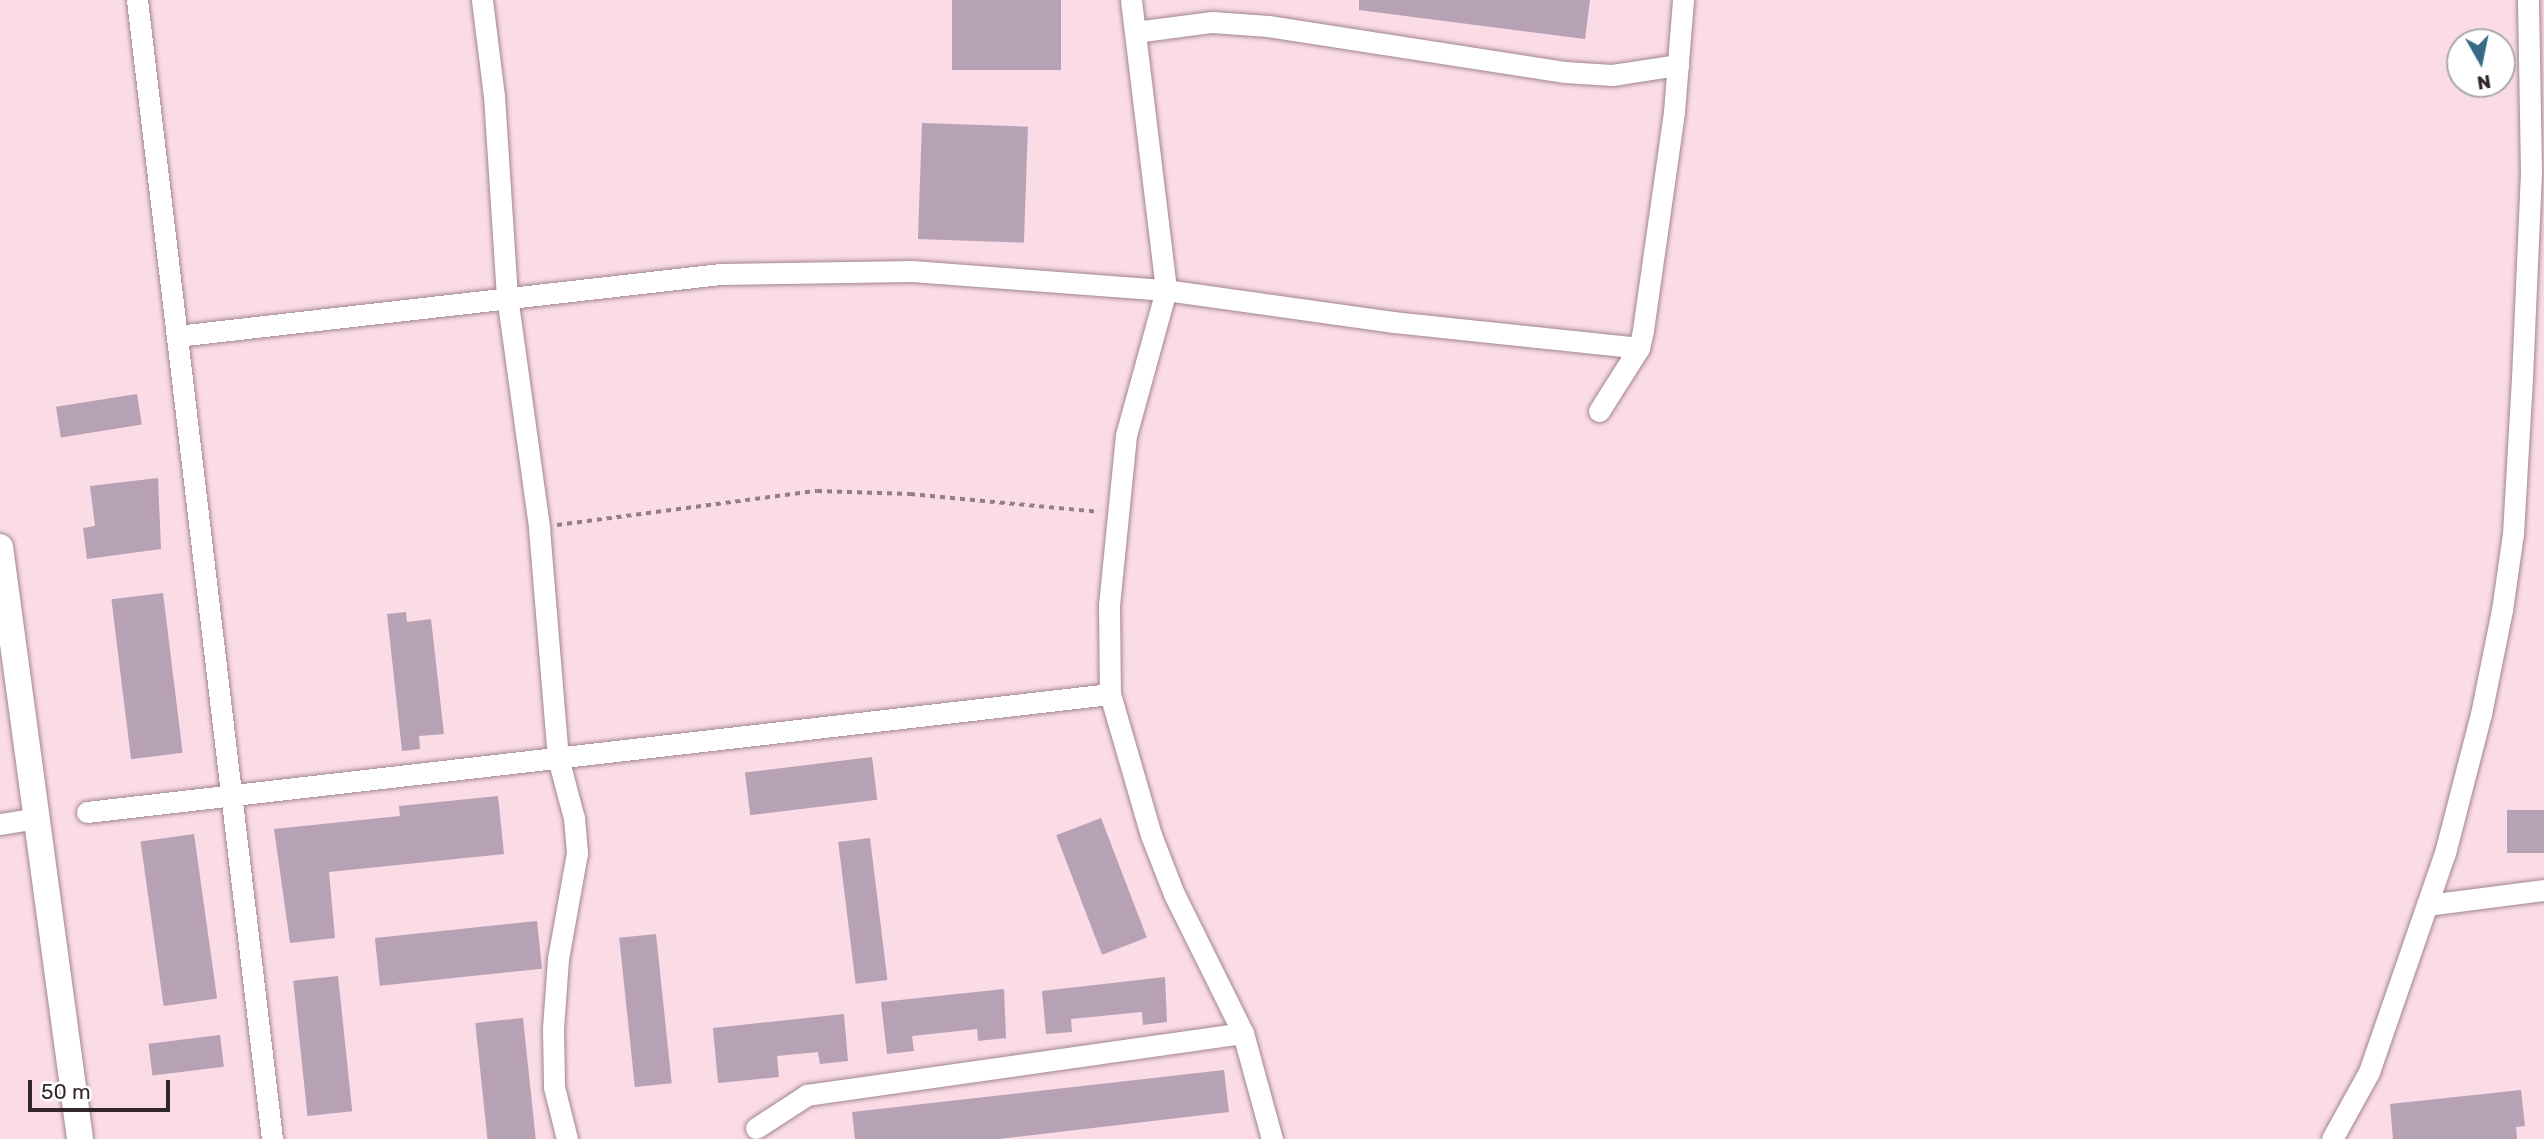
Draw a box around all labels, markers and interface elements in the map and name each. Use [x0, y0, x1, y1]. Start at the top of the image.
north arrow [2446, 28, 2516, 98]
text: N [2476, 70, 2493, 95]
scale bar [32, 1066, 173, 1110]
text: 50 m [41, 1079, 91, 1104]

